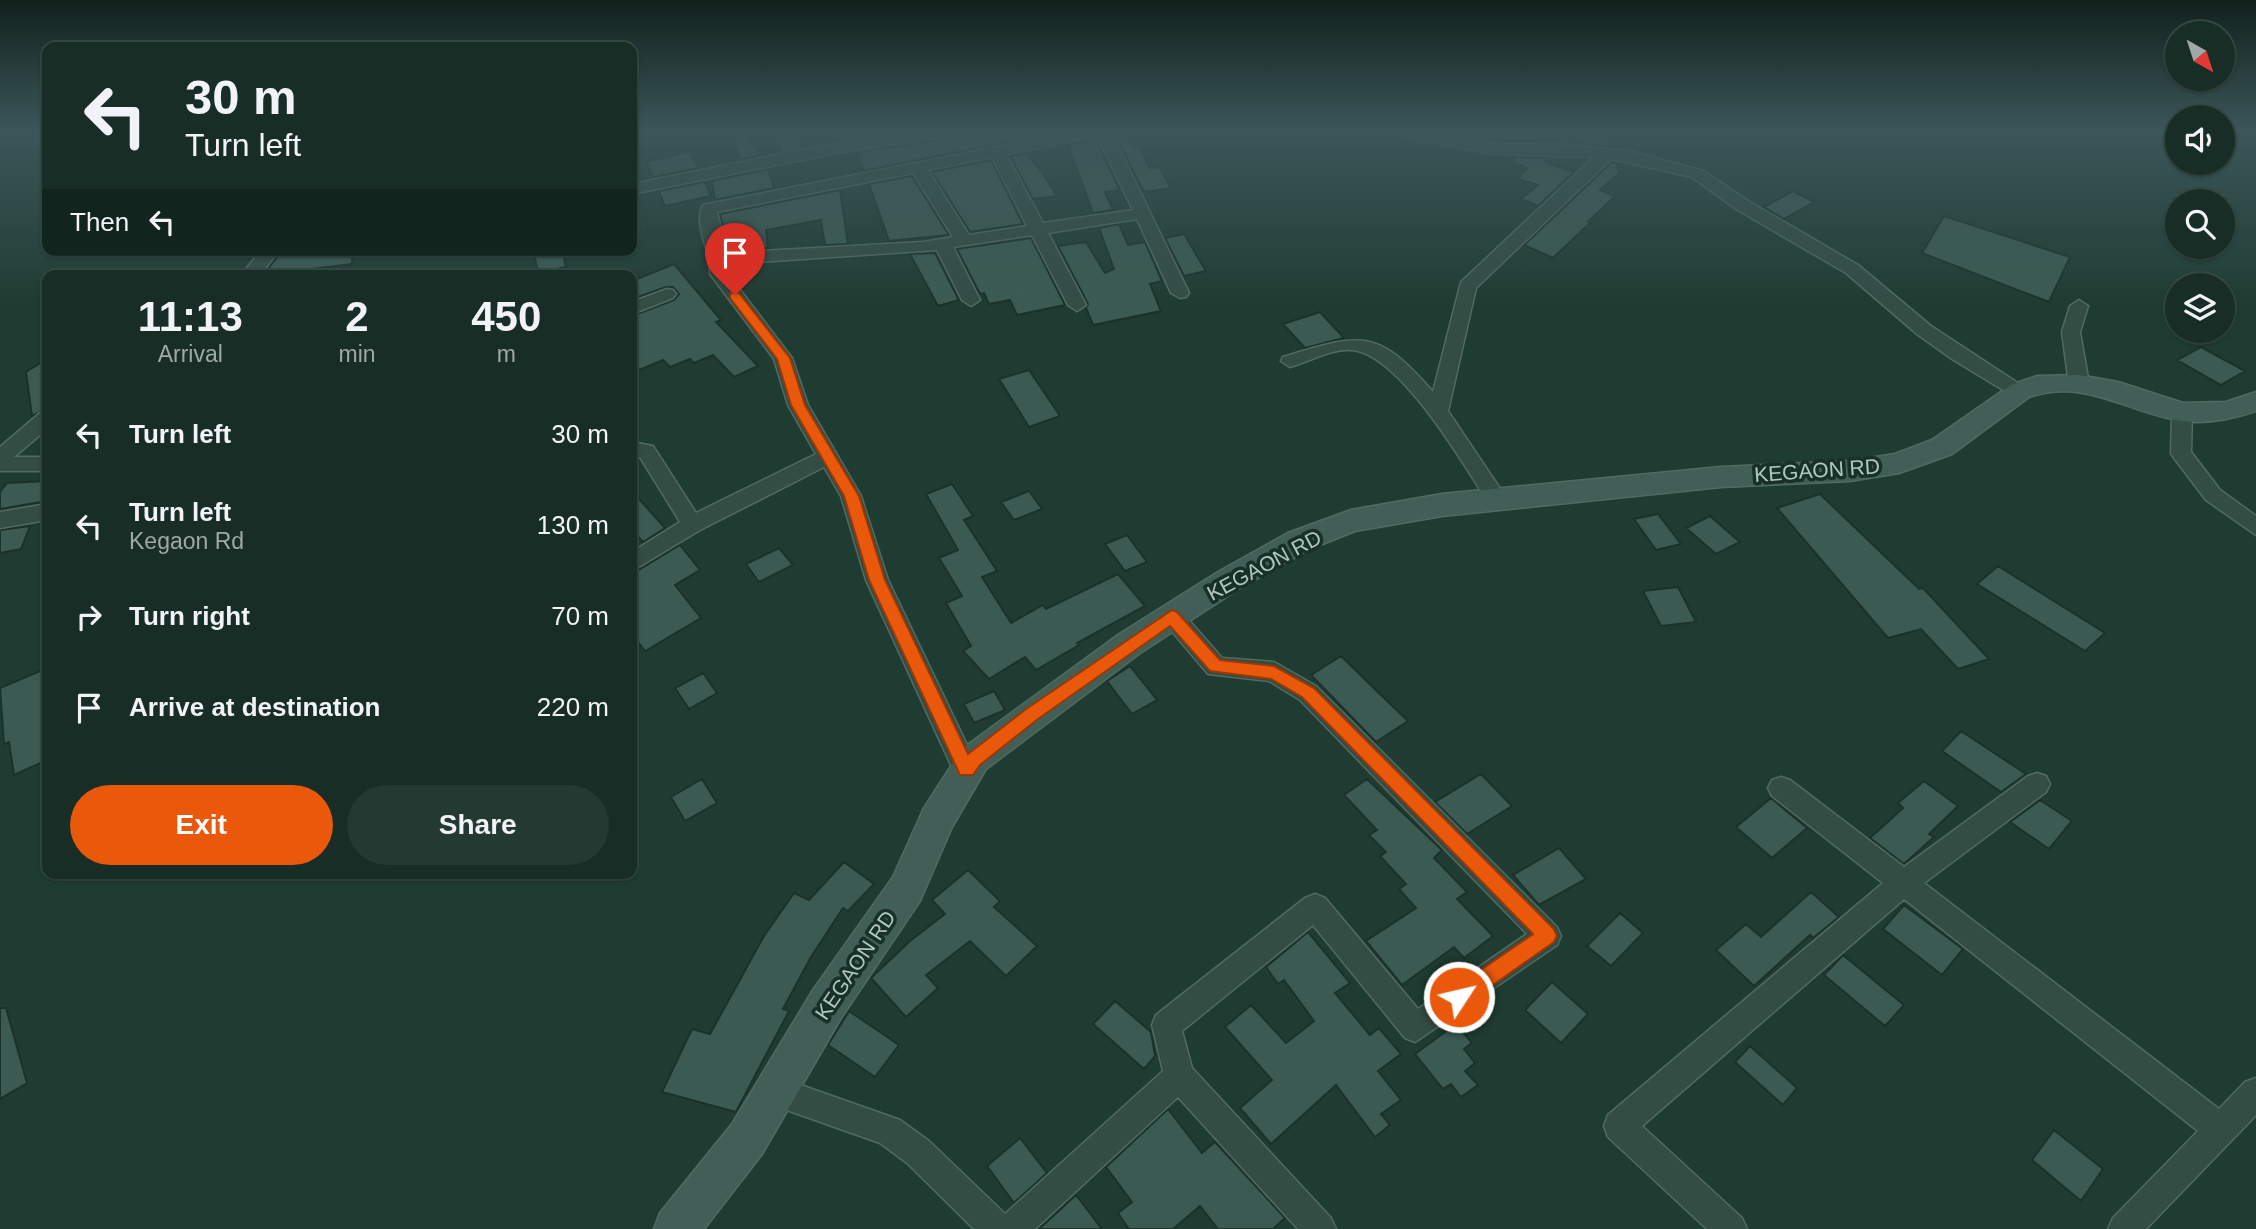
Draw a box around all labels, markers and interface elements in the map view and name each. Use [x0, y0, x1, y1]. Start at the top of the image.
north arrow [2165, 21, 2235, 91]
map controls [2165, 21, 2235, 343]
icon: left [70, 70, 161, 161]
text: 30 m [185, 70, 297, 124]
button: sound [2165, 105, 2235, 175]
text: Turn left [185, 127, 301, 163]
button: search [2165, 189, 2235, 259]
icon: left [143, 203, 181, 241]
text: Then [70, 207, 129, 237]
pin [705, 223, 765, 295]
icon: arrive [716, 234, 754, 272]
button: layers [2165, 273, 2235, 343]
text: 11:13 [138, 293, 243, 340]
text: 2 [345, 293, 369, 340]
text: 450 [471, 293, 541, 340]
text: Arrival [158, 341, 223, 367]
text: min [338, 341, 376, 367]
text: m [497, 341, 516, 367]
icon: left [70, 416, 108, 454]
text: Turn left [129, 419, 231, 449]
text: 30 m [551, 419, 609, 449]
street label: KEGAON RD [1753, 454, 1881, 486]
text: Turn left [129, 497, 231, 527]
icon: left [70, 507, 108, 545]
text: 130 m [537, 510, 609, 540]
street label: KEGAON RD [1203, 525, 1325, 605]
text: Kegaon Rd [129, 528, 244, 554]
icon: right [70, 598, 108, 636]
text: Turn right [129, 601, 250, 631]
text: 70 m [551, 601, 609, 631]
icon: arrive [70, 689, 108, 727]
text: Arrive at destination [129, 692, 380, 722]
text: 220 m [537, 692, 609, 722]
button: Exit [70, 785, 333, 865]
button: Share [347, 785, 609, 865]
street label: KEGAON RD [810, 906, 900, 1024]
position arrow [1422, 960, 1496, 1034]

